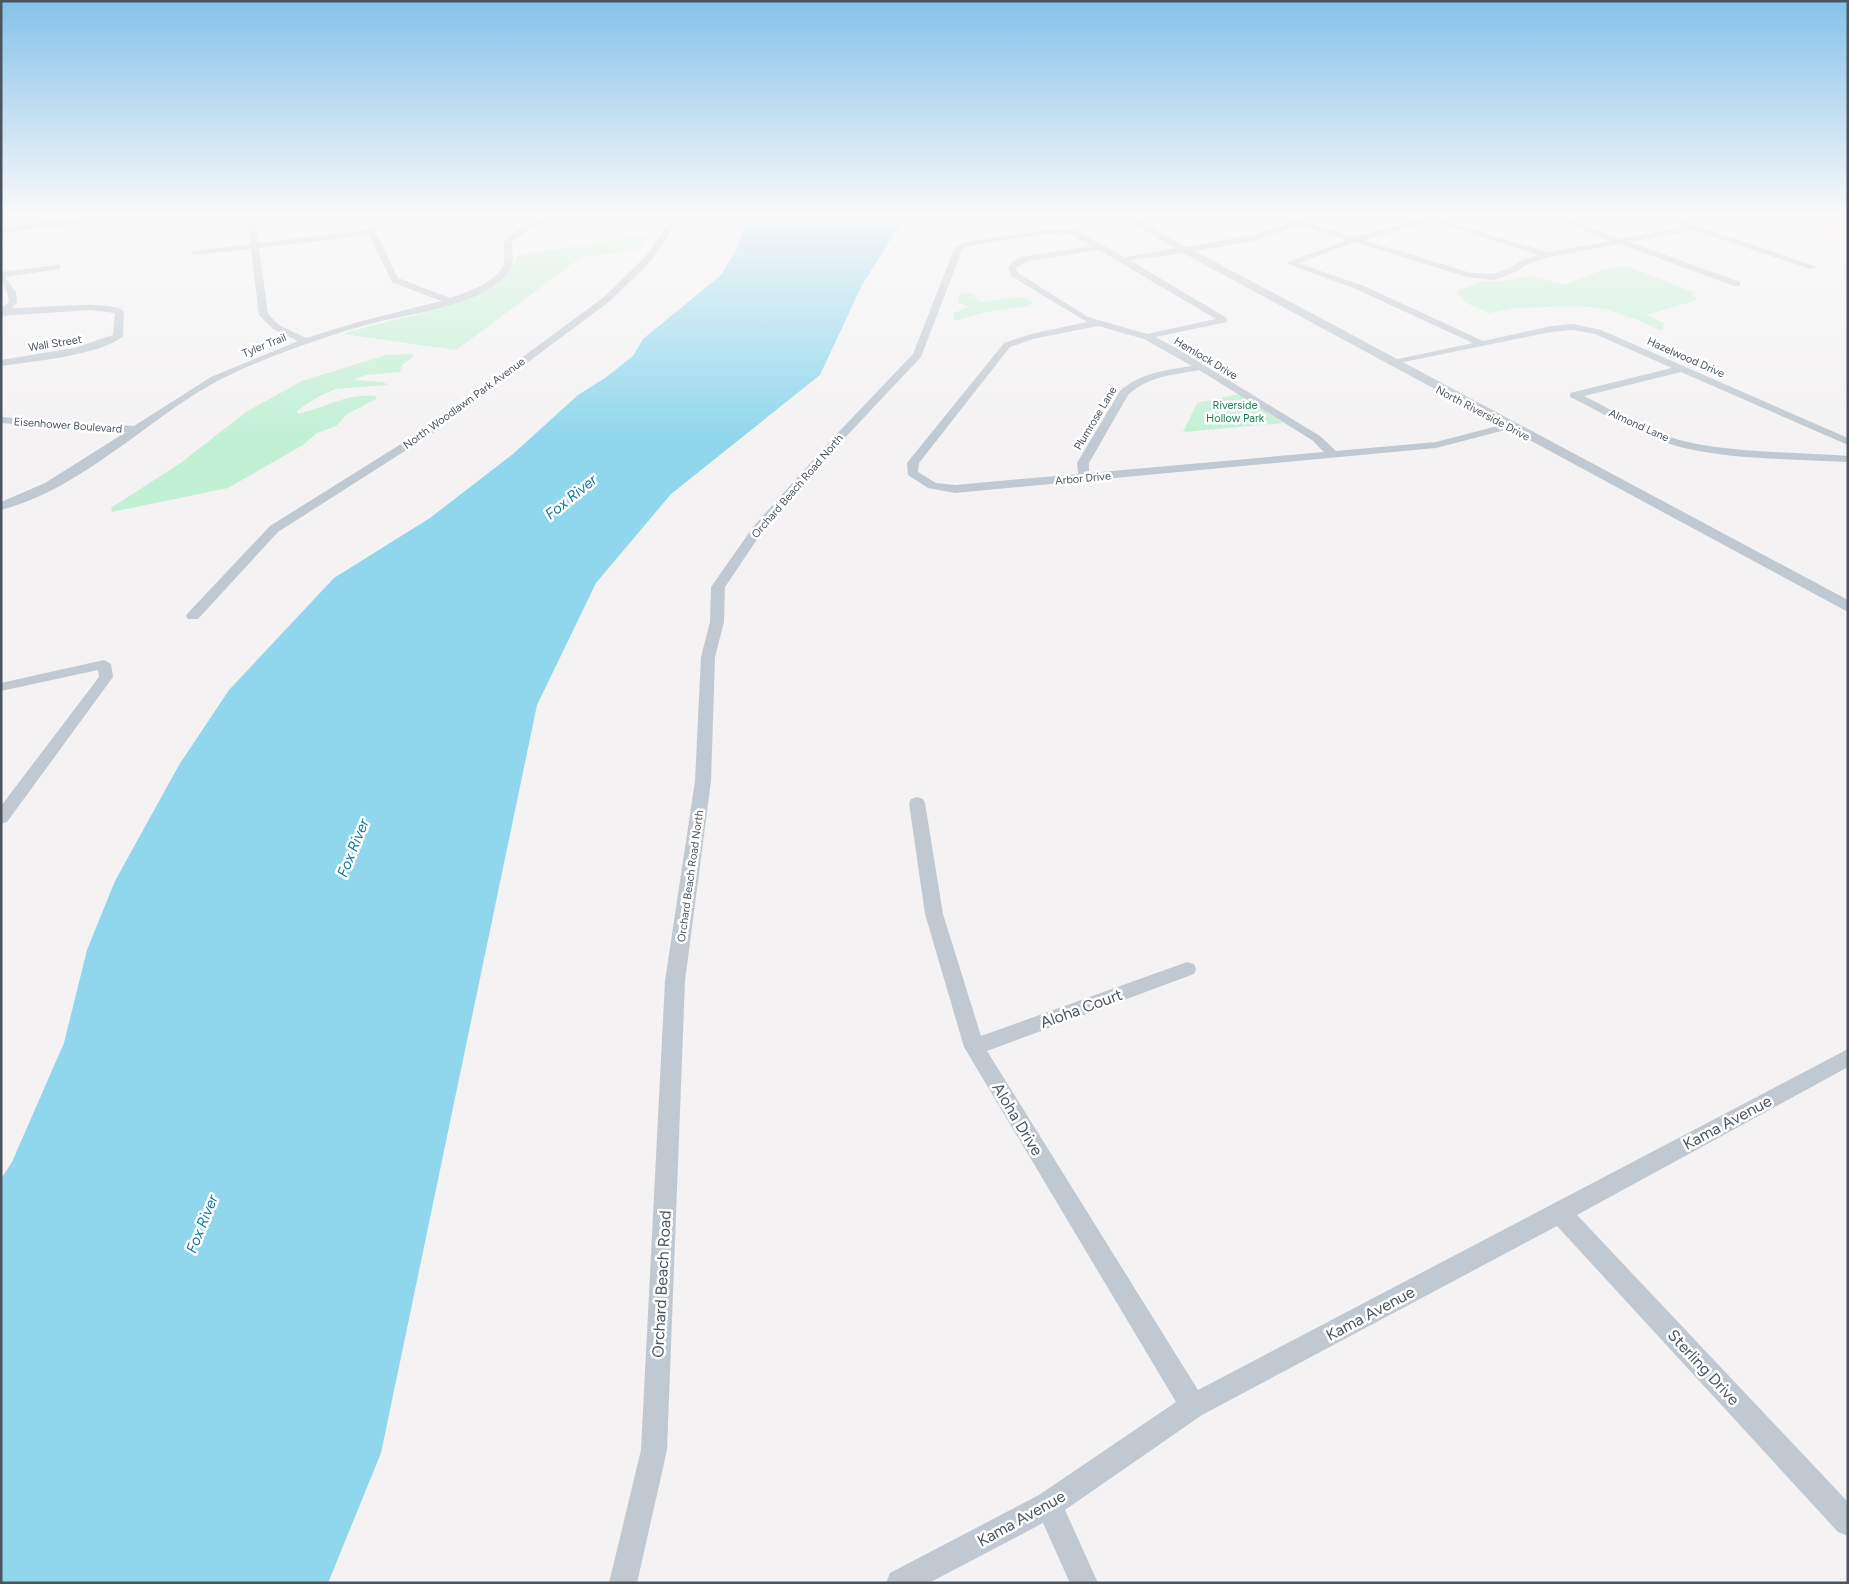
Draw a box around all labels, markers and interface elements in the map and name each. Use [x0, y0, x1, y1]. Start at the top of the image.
street label: Tyler Trail [240, 331, 288, 360]
street label: Wall Street [27, 333, 83, 354]
street label: Hemlock Drive [1172, 334, 1240, 383]
street label: Hazelwood Drive [1645, 335, 1727, 380]
street label: North Woodlawn Park Avenue [401, 355, 528, 452]
street label: North Riverside Drive [1434, 383, 1532, 444]
street label: Plumrose Lane [1071, 384, 1119, 452]
park label: Riverside Hollow Park [1206, 399, 1265, 425]
street label: Almond Lane [1607, 406, 1671, 444]
street label: Eisenhower Boulevard [13, 415, 123, 436]
street label: Orchard Beach Road North [749, 432, 846, 541]
water label: Fox River [541, 470, 601, 523]
street label: Arbor Drive [1055, 470, 1111, 487]
street label: Orchard Beach Road North [675, 809, 706, 943]
water label: Fox River [333, 815, 373, 880]
street label: Aloha Court [1038, 985, 1125, 1032]
street label: Aloha Drive [988, 1079, 1047, 1159]
street label: Kama Avenue [1680, 1091, 1775, 1154]
water label: Fox River [182, 1191, 222, 1256]
street label: Orchard Beach Road [648, 1210, 675, 1358]
street label: Kama Avenue [1323, 1282, 1418, 1345]
street label: Sterling Drive [1664, 1326, 1744, 1409]
street label: Kama Avenue [974, 1486, 1069, 1550]

